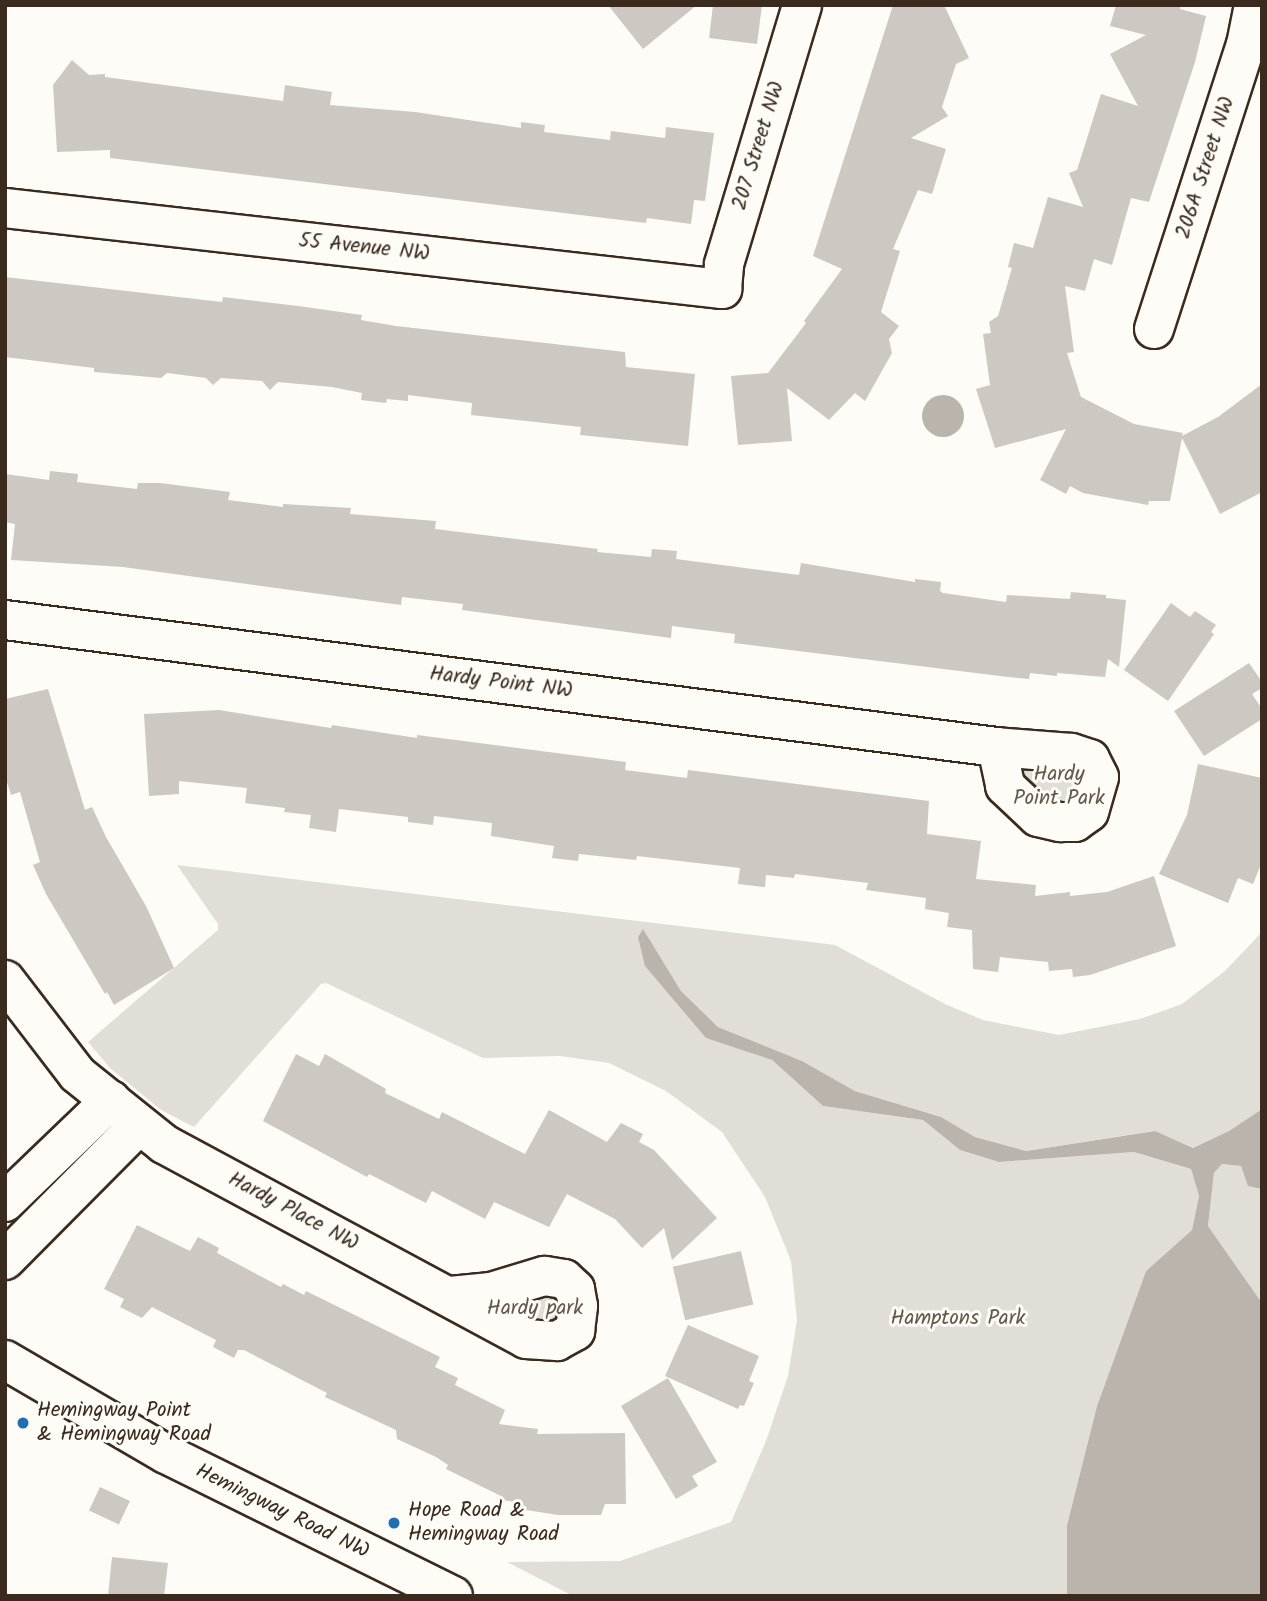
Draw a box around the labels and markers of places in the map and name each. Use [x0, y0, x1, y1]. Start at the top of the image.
place label: Hemingway Point & Hemingway Road [37, 1398, 211, 1448]
marker: Hemingway Point & Hemingway Road [15, 1415, 31, 1431]
place label: Hope Road & Hemingway Road [408, 1498, 559, 1548]
marker: Hope Road & Hemingway Road [386, 1515, 402, 1531]

